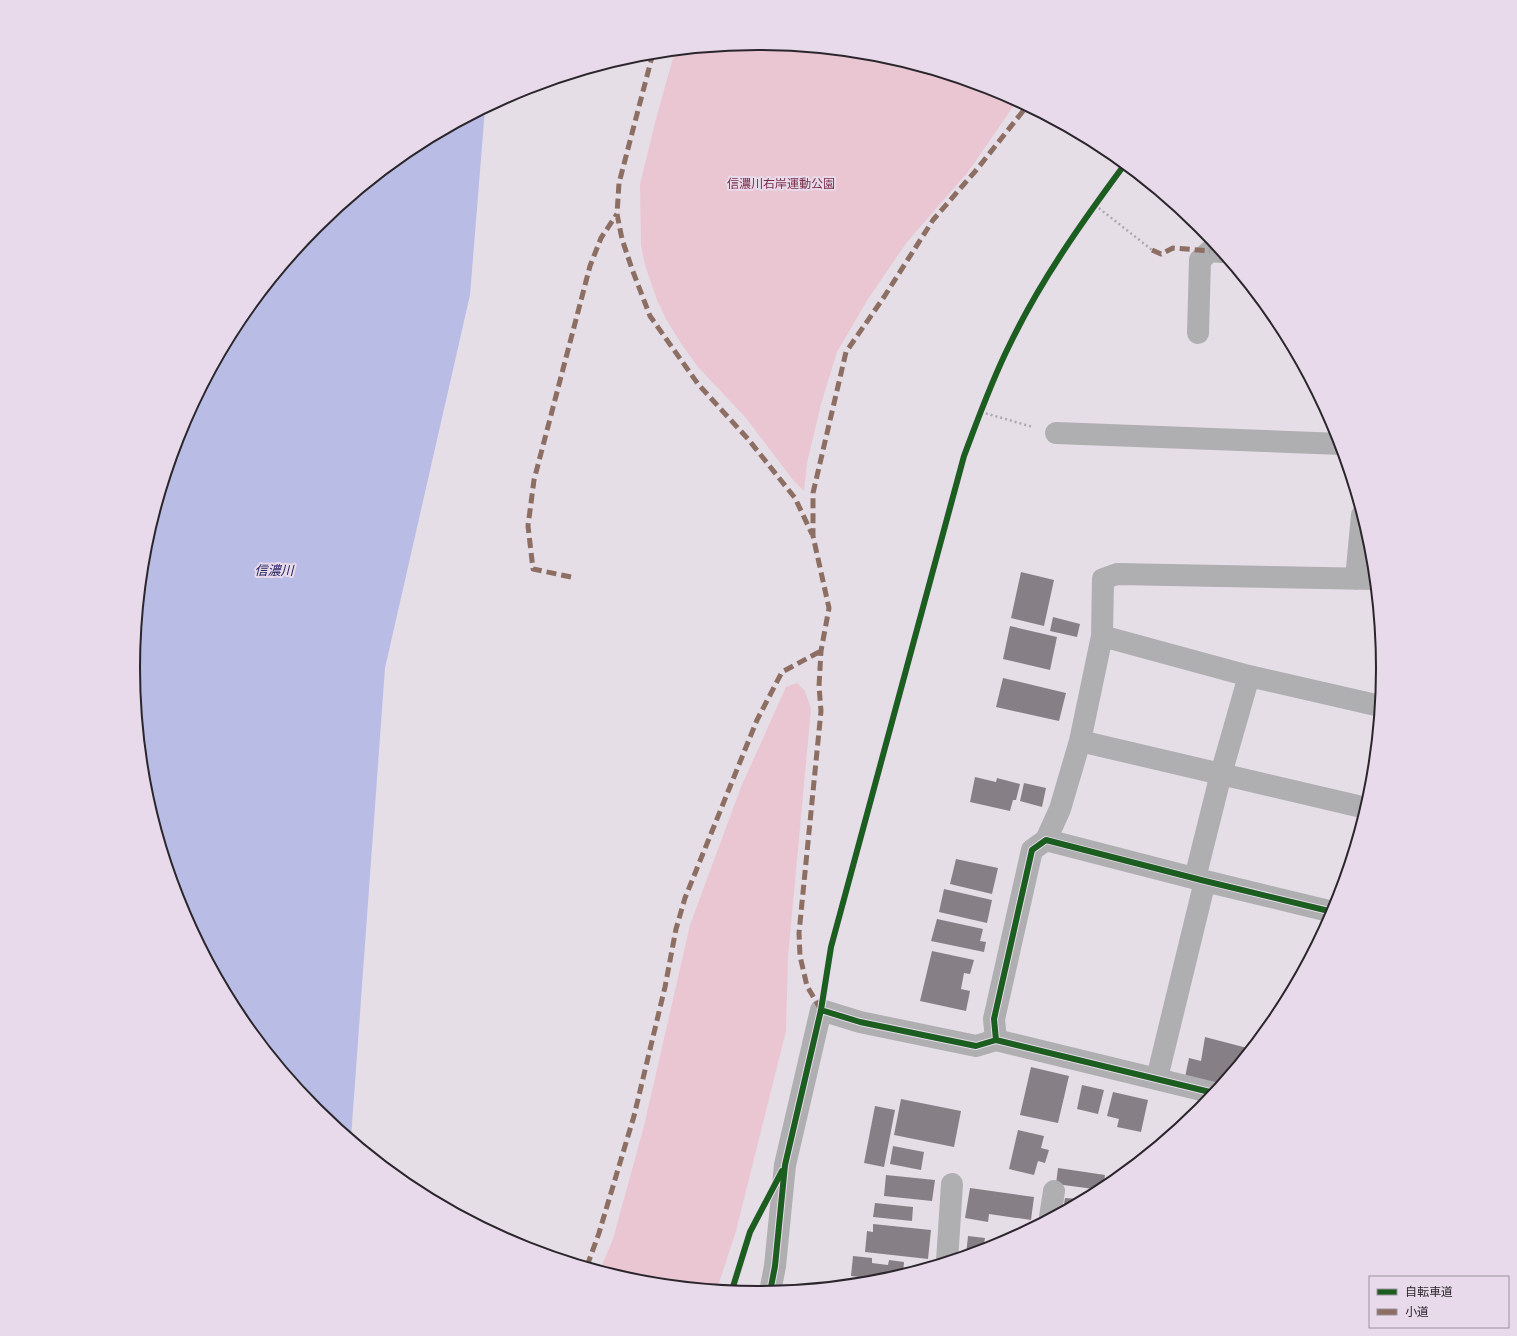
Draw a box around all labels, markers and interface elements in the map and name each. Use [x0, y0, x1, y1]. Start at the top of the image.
park label: 信濃川右岸運動公園 [727, 177, 835, 191]
water label: 信濃川 [254, 563, 295, 578]
legend [1369, 1276, 1509, 1328]
text: 自転車道 [1405, 1285, 1453, 1299]
text: 小道 [1405, 1305, 1429, 1319]

